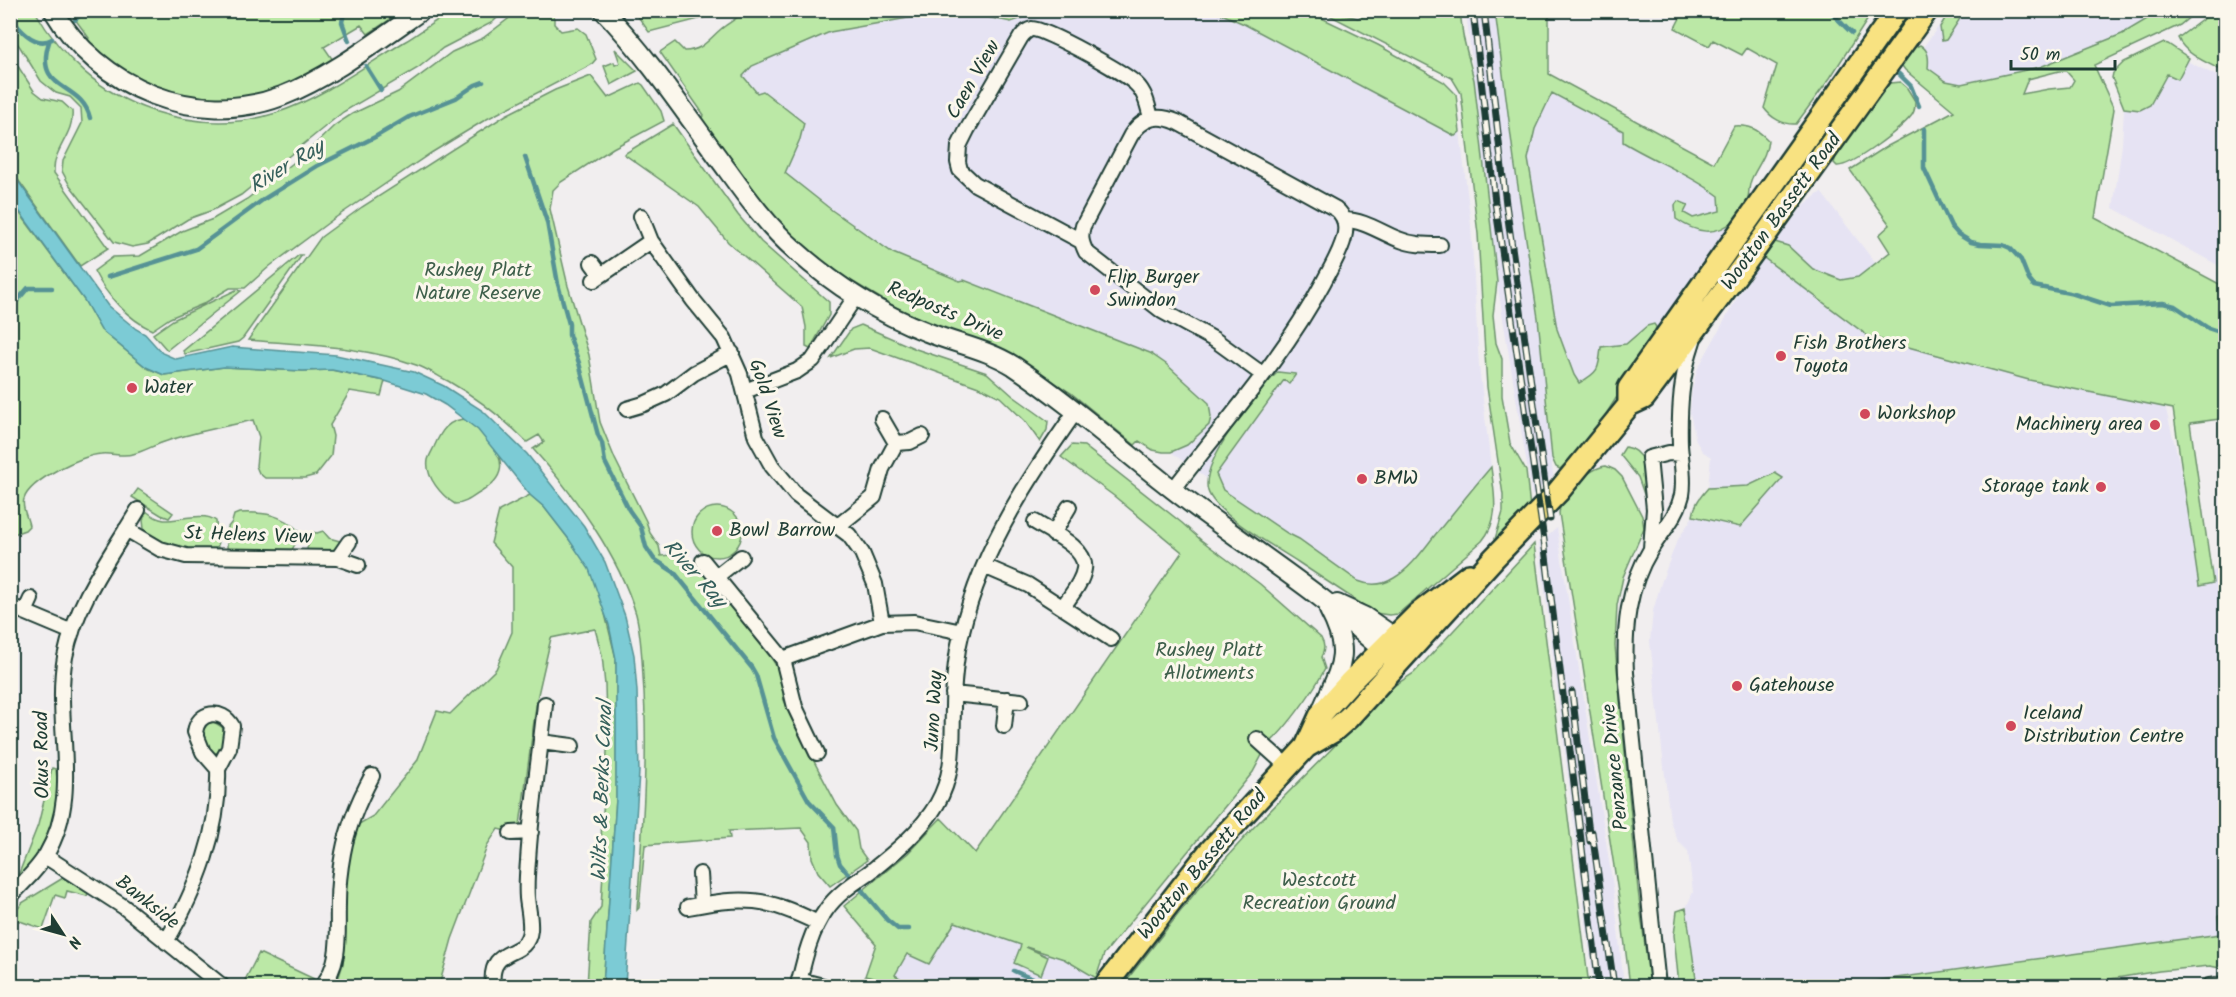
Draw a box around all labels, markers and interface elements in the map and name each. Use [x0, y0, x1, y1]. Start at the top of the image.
scale bar [2011, 33, 2114, 71]
street label: Caen View [938, 34, 1010, 126]
text: 50 m [2020, 41, 2060, 70]
street label: Wootton Bassett Road [1714, 125, 1851, 298]
water label: River Ray [243, 130, 334, 202]
park label: Rushey Platt Nature Reserve [415, 255, 541, 310]
place label: Flip Burger Swindon [1107, 262, 1200, 317]
street label: Redposts Drive [882, 273, 1008, 351]
marker: Flip Burger Swindon [1088, 283, 1102, 297]
place label: Fish Brothers Toyota [1793, 328, 1907, 383]
marker: Fish Brothers Toyota [1774, 349, 1788, 363]
street label: Gold View [739, 355, 795, 443]
place label: Water [144, 372, 194, 404]
marker: Water [125, 381, 139, 395]
place label: Workshop [1877, 398, 1956, 430]
marker: Workshop [1858, 407, 1872, 421]
place label: Machinery area [2015, 409, 2143, 441]
marker: Machinery area [2148, 418, 2162, 432]
place label: BMW [1374, 463, 1418, 495]
place label: Storage tank [1982, 471, 2090, 503]
marker: BMW [1355, 472, 1369, 486]
marker: Storage tank [2094, 480, 2108, 494]
place label: Bowl Barrow [729, 515, 836, 547]
street label: St Helens View [184, 518, 313, 554]
marker: Bowl Barrow [710, 524, 724, 538]
water label: River Ray [654, 532, 736, 618]
park label: Rushey Platt Allotments [1155, 635, 1263, 690]
street label: Juno Way [917, 669, 953, 752]
place label: Gatehouse [1749, 670, 1834, 702]
marker: Gatehouse [1730, 679, 1744, 693]
water label: Wilts & Berks Canal [583, 696, 623, 882]
place label: Iceland Distribution Centre [2023, 698, 2184, 753]
street label: Penzance Drive [1593, 702, 1639, 832]
street label: Okus Road [26, 710, 60, 799]
marker: Iceland Distribution Centre [2004, 719, 2018, 733]
street label: Wootton Bassett Road [1130, 782, 1277, 948]
park label: Westcott Recreation Ground [1243, 865, 1397, 920]
street label: Bankside [108, 867, 186, 939]
north arrow [33, 904, 93, 964]
text: N [61, 930, 87, 953]

